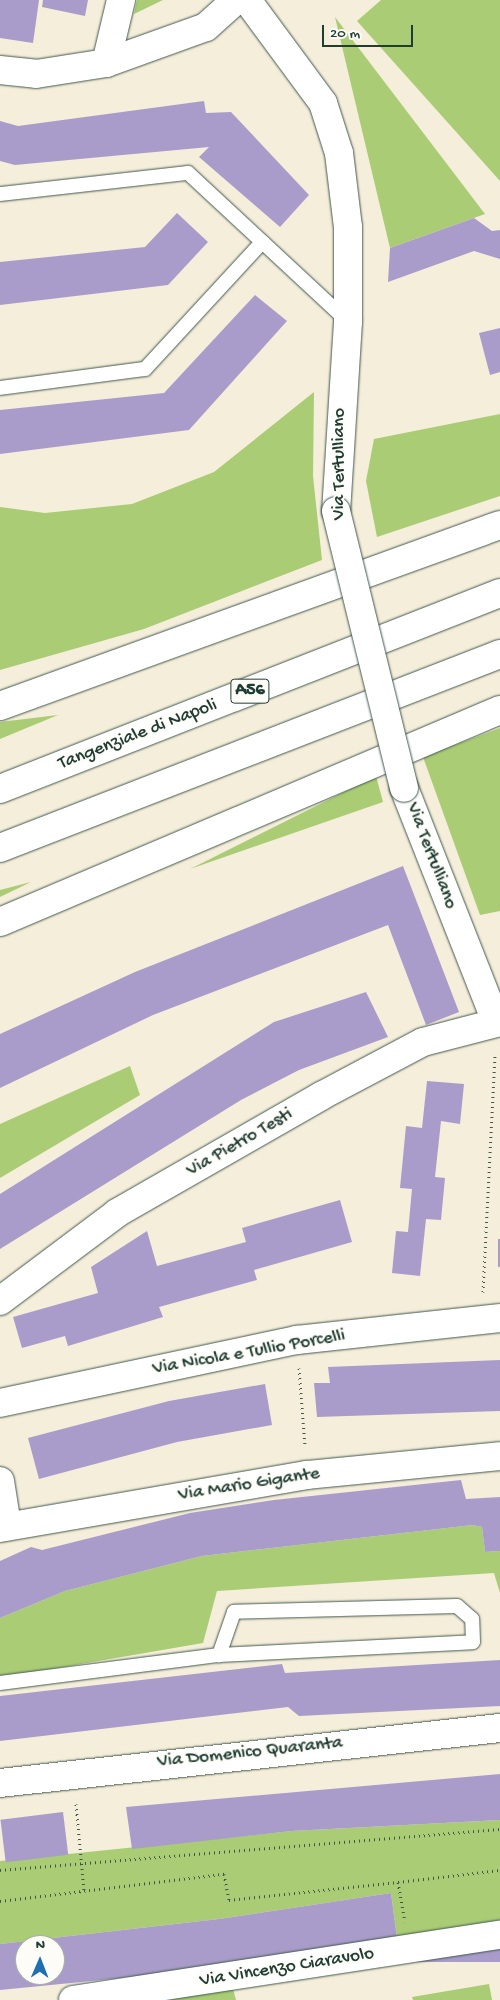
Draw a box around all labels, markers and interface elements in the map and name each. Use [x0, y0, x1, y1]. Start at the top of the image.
scale bar [325, 15, 416, 47]
text: 20 m [330, 25, 360, 43]
street label: Via Tertulliano [329, 408, 351, 520]
road number: A56 [230, 676, 270, 706]
street label: Tangenziale di Napoli [55, 694, 221, 776]
street label: Via Tertulliano [400, 800, 462, 912]
street label: Via Pietro Testi [183, 1103, 297, 1183]
street label: Via Nicola e Tullio Porcelli [151, 1325, 347, 1381]
street label: Via Mario Gigante [177, 1463, 321, 1507]
street label: Via Domenico Quaranta [156, 1732, 344, 1774]
north arrow [15, 1935, 65, 1985]
text: N [36, 1937, 45, 1954]
street label: Via Vincenzo Ciaravolo [198, 1943, 376, 1993]

